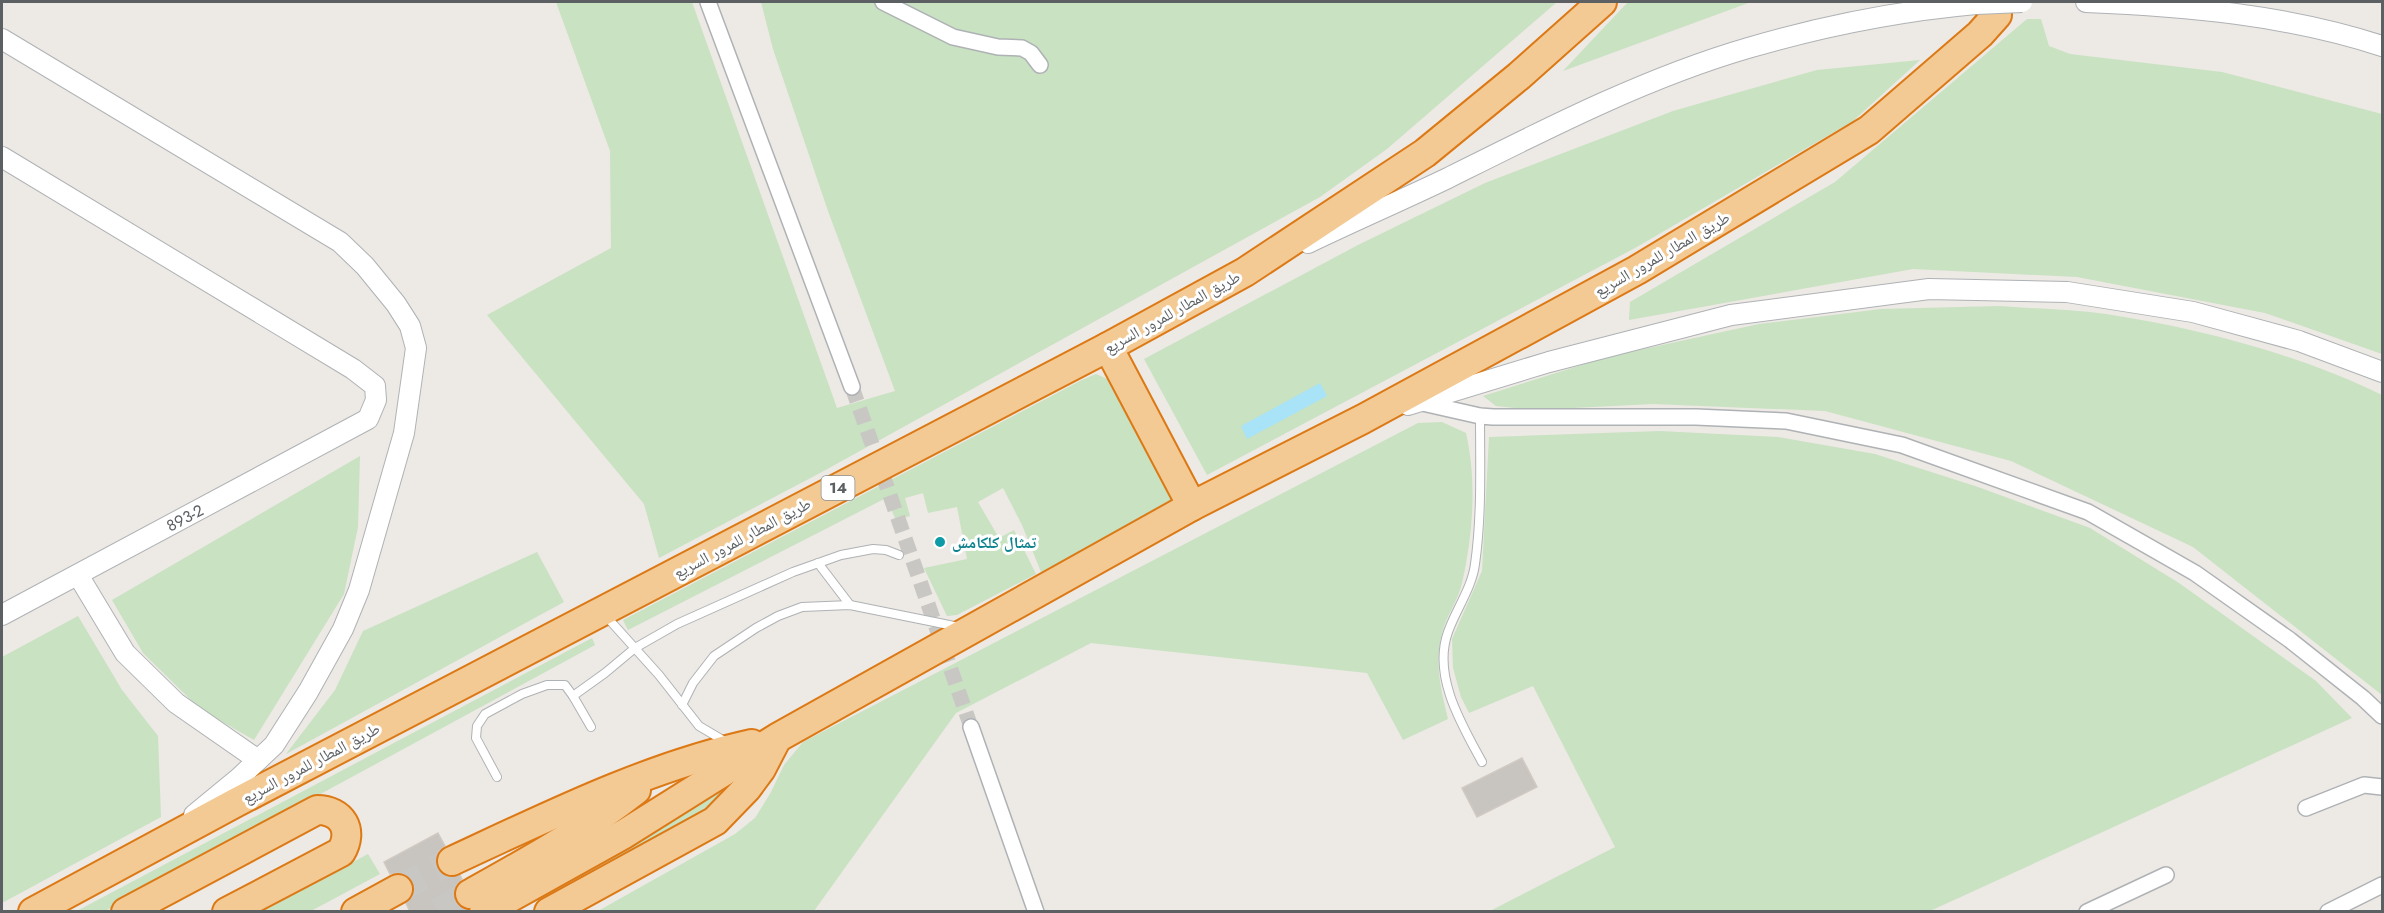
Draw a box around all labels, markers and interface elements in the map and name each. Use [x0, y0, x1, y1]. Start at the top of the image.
street label: طريق المطار للمرور السريع [1590, 206, 1734, 302]
street label: طريق المطار للمرور السريع [1100, 265, 1244, 359]
road number: 14 [822, 476, 854, 500]
street label: طريق المطار للمرور السريع [669, 492, 815, 584]
street label: 893-2 [162, 499, 208, 537]
place label: تمثال كلكامش [952, 531, 1037, 554]
marker: تمثال كلكامش [933, 535, 947, 549]
street label: طريق المطار للمرور السريع [238, 717, 384, 809]

